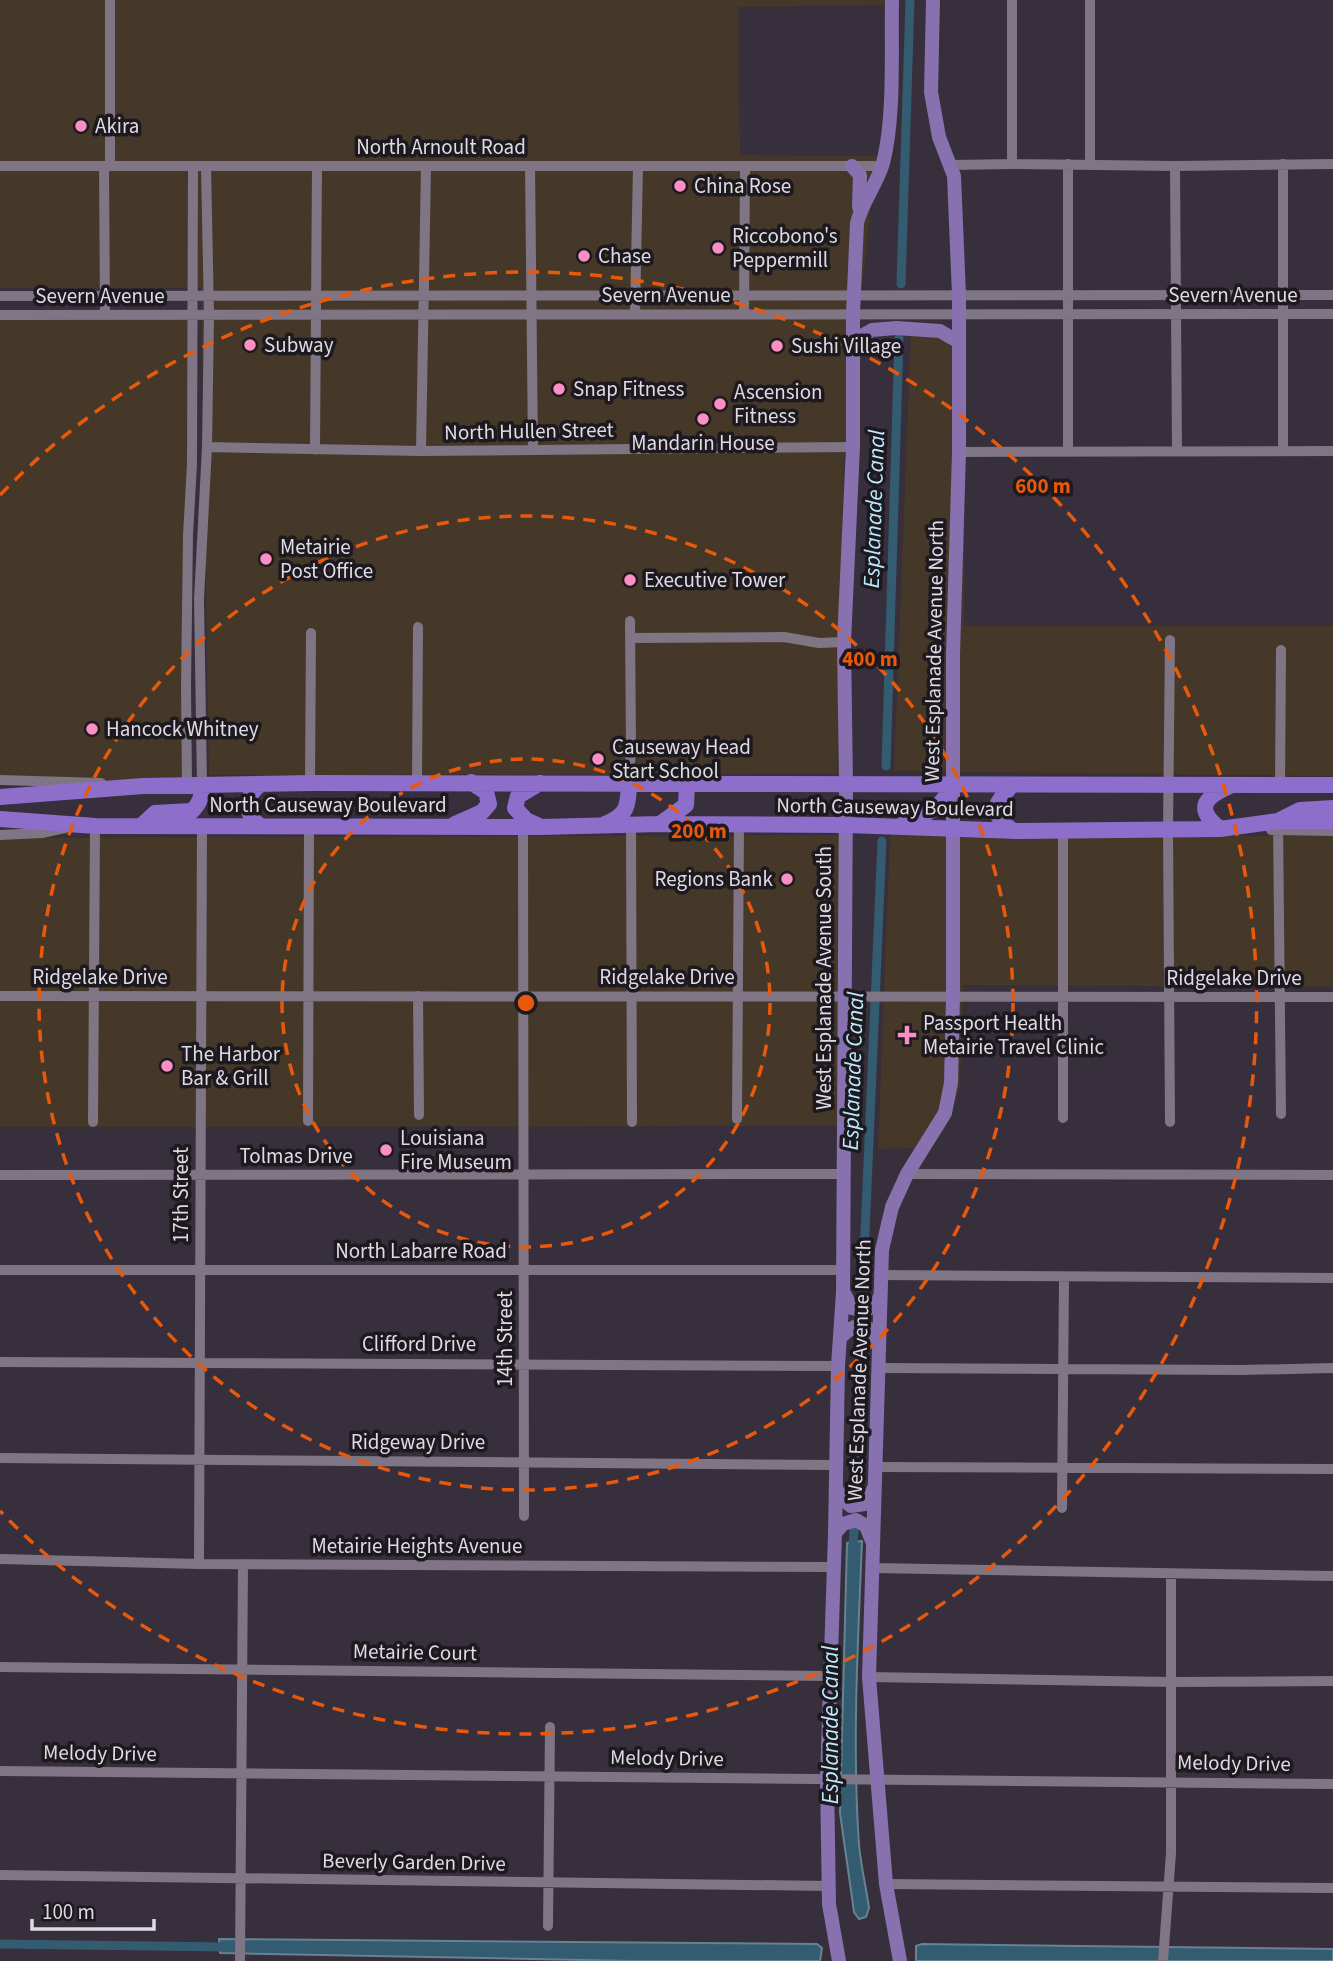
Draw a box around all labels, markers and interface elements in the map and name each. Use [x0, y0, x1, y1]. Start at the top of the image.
place label: Akira [95, 111, 139, 141]
marker: Akira [73, 118, 89, 134]
street label: North Arnoult Road [356, 132, 526, 162]
place label: China Rose [694, 171, 791, 201]
marker: China Rose [672, 178, 688, 194]
place label: Riccobono's Peppermill [732, 221, 838, 275]
marker: Riccobono's Peppermill [710, 240, 726, 256]
place label: Chase [598, 241, 651, 271]
marker: Chase [576, 248, 592, 264]
street label: Severn Avenue [601, 280, 731, 310]
street label: Severn Avenue [1168, 280, 1298, 310]
street label: Severn Avenue [35, 281, 165, 311]
place label: Subway [264, 330, 334, 360]
place label: Sushi Village [791, 331, 901, 361]
marker: Subway [242, 337, 258, 353]
marker: Sushi Village [769, 338, 785, 354]
place label: Snap Fitness [573, 374, 684, 404]
place label: Ascension Fitness [734, 377, 823, 431]
marker: Snap Fitness [551, 381, 567, 397]
marker: Ascension Fitness [712, 396, 728, 412]
marker: Mandarin House [695, 411, 711, 427]
street label: North Hullen Street [444, 415, 614, 447]
place label: Mandarin House [631, 428, 775, 458]
water label: Esplanade Canal [855, 429, 893, 589]
text: 600 m [1015, 471, 1071, 501]
street label: West Esplanade Avenue North [917, 520, 951, 782]
place label: Metairie Post Office [280, 532, 373, 586]
marker: Metairie Post Office [258, 551, 274, 567]
place label: Executive Tower [644, 565, 786, 595]
marker: Executive Tower [622, 572, 638, 588]
text: 400 m [842, 644, 898, 674]
place label: Hancock Whitney [106, 714, 259, 744]
marker: Hancock Whitney [84, 721, 100, 737]
place label: Causeway Head Start School [612, 732, 751, 786]
marker: Causeway Head Start School [590, 751, 606, 767]
street label: North Causeway Boulevard [209, 790, 447, 820]
street label: North Causeway Boulevard [776, 790, 1014, 824]
text: 200 m [671, 816, 727, 846]
street label: West Esplanade Avenue South [809, 846, 839, 1110]
place label: Regions Bank [655, 864, 774, 894]
marker: Regions Bank [779, 871, 795, 887]
street label: Ridgelake Drive [32, 962, 168, 992]
street label: Ridgelake Drive [599, 962, 735, 992]
street label: Ridgelake Drive [1166, 963, 1302, 993]
centre of rings [514, 991, 538, 1015]
water label: Esplanade Canal [834, 991, 872, 1151]
place label: Passport Health Metairie Travel Clinic [923, 1008, 1104, 1062]
marker: Passport Health Metairie Travel Clinic [897, 1025, 917, 1045]
place label: The Harbor Bar & Grill [181, 1039, 281, 1093]
marker: The Harbor Bar & Grill [159, 1058, 175, 1074]
place label: Louisiana Fire Museum [400, 1123, 512, 1177]
street label: Tolmas Drive [239, 1141, 353, 1171]
marker: Louisiana Fire Museum [378, 1142, 394, 1158]
street label: 17th Street [166, 1147, 196, 1243]
street label: North Labarre Road [335, 1236, 507, 1266]
street label: West Esplanade Avenue North [839, 1239, 879, 1501]
street label: 14th Street [490, 1291, 520, 1387]
street label: Clifford Drive [362, 1329, 476, 1359]
street label: Ridgeway Drive [351, 1427, 485, 1457]
street label: Metairie Heights Avenue [312, 1531, 522, 1561]
street label: Metairie Court [353, 1636, 477, 1668]
water label: Esplanade Canal [814, 1645, 847, 1804]
street label: Melody Drive [43, 1737, 157, 1769]
street label: Melody Drive [610, 1742, 724, 1774]
street label: Melody Drive [1177, 1747, 1291, 1779]
street label: Beverly Garden Drive [322, 1845, 506, 1879]
scale bar [32, 1888, 154, 1932]
text: 100 m [42, 1897, 95, 1927]

